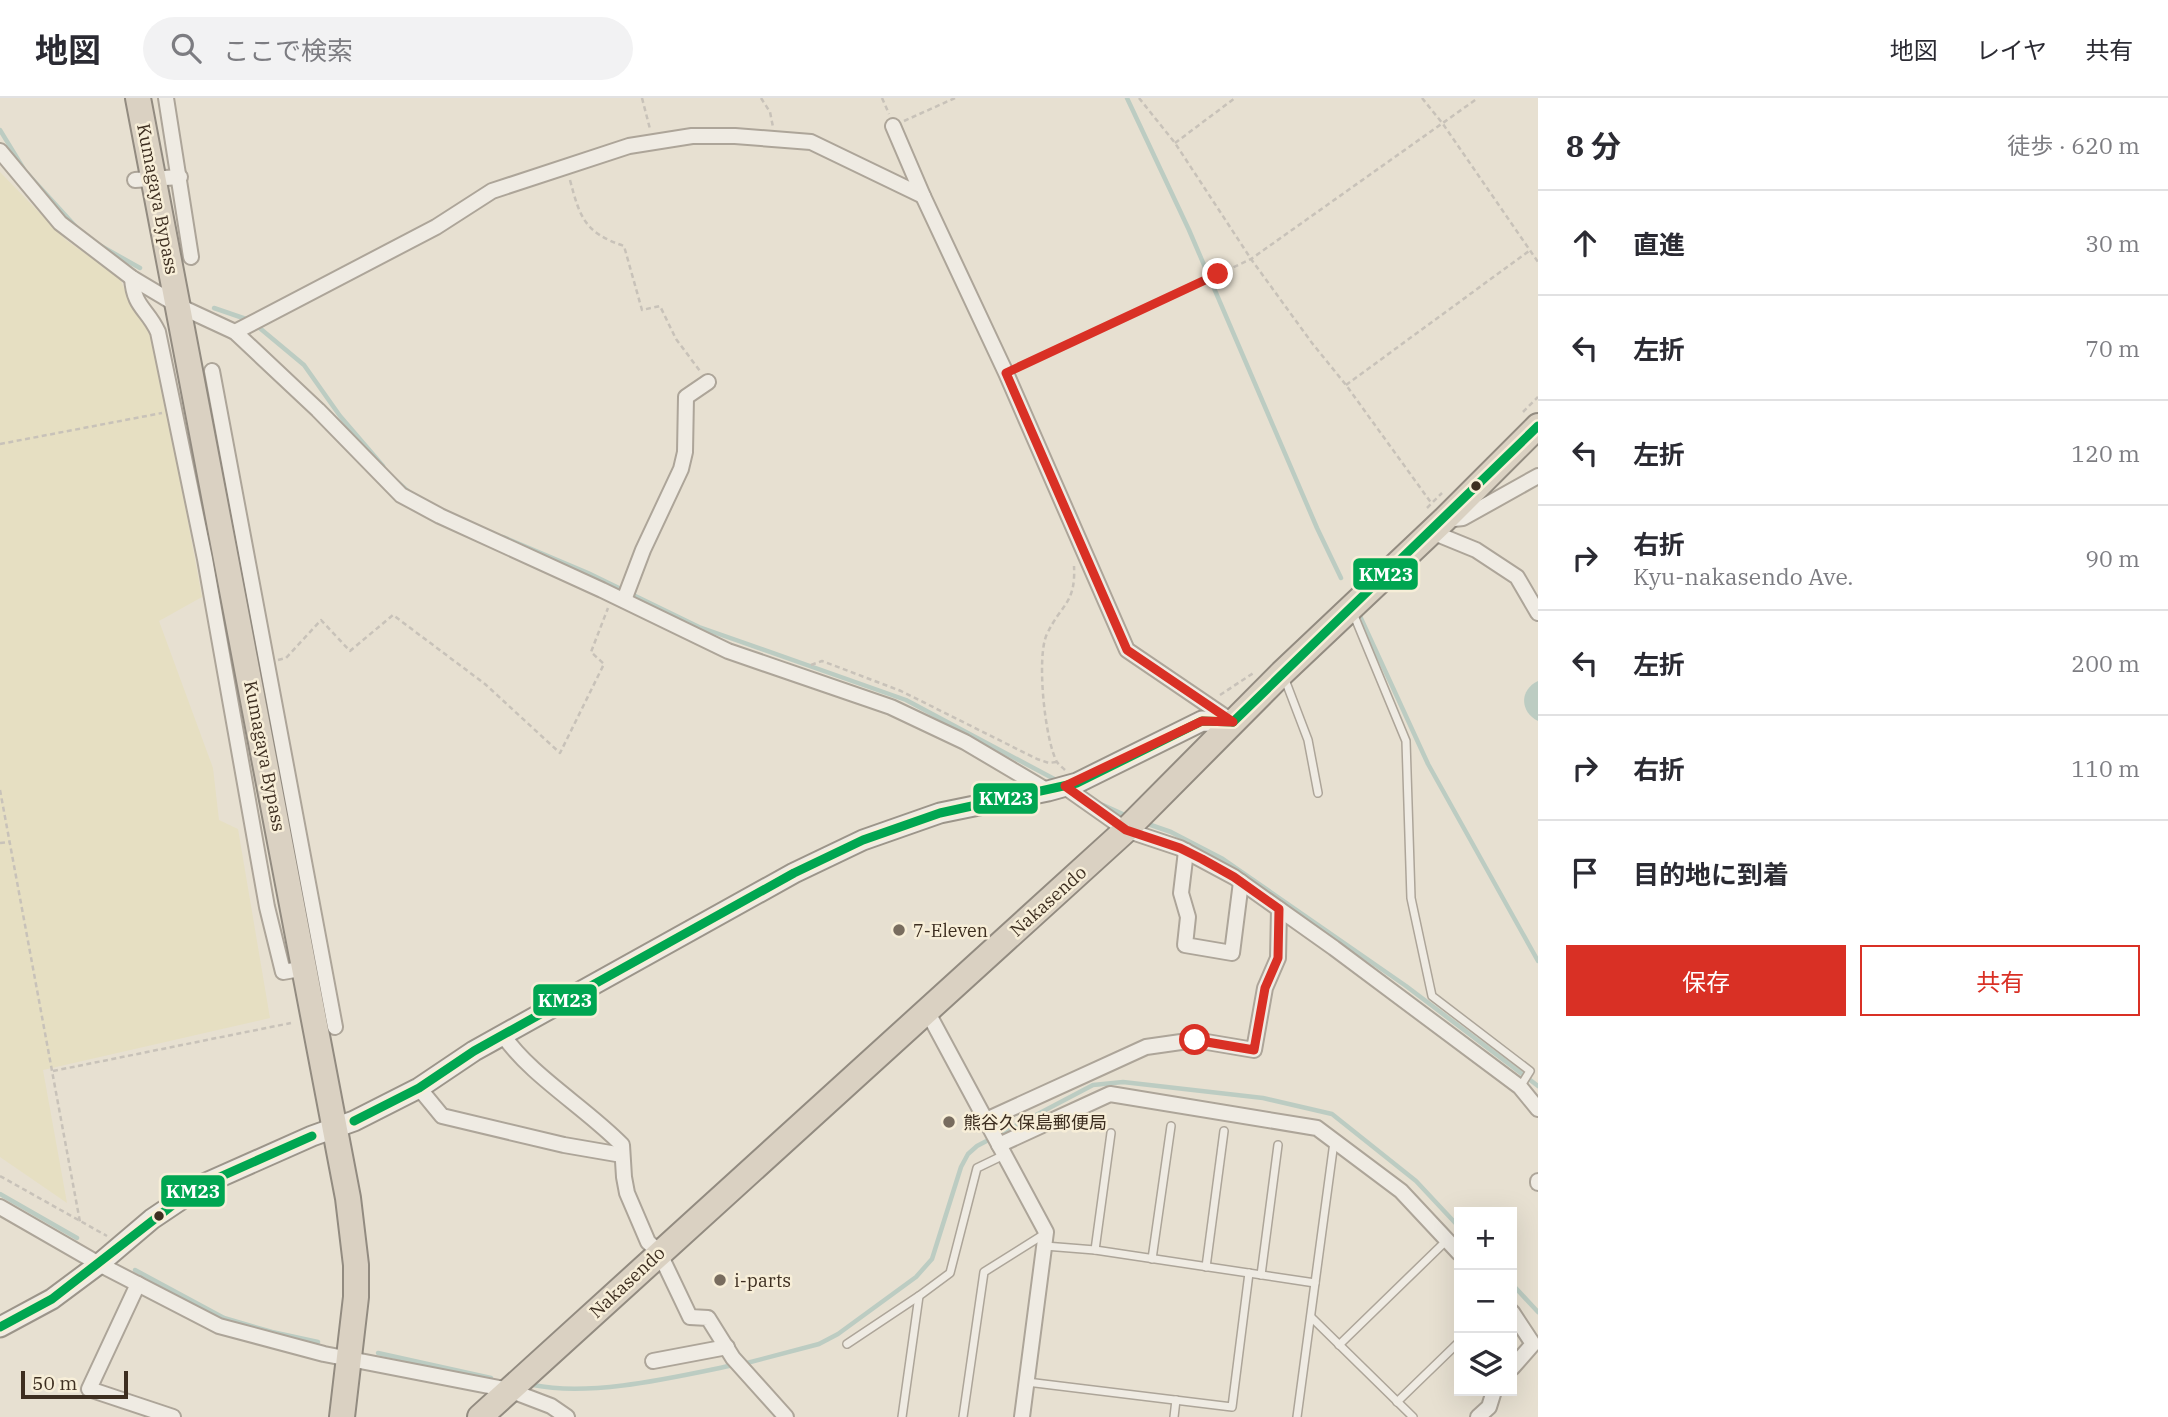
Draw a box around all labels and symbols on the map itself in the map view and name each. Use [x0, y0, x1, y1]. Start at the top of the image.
street label: Kumagaya Bypass [132, 122, 184, 276]
route end [1202, 258, 1233, 289]
unlabelled marker [1469, 479, 1483, 493]
line badge: KM23 [1352, 557, 1419, 591]
text: KM23 [1359, 562, 1413, 586]
street label: Kumagaya Bypass [239, 679, 291, 833]
line badge: KM23 [972, 782, 1039, 815]
text: KM23 [979, 786, 1033, 810]
street label: Nakasendo [1005, 861, 1091, 941]
place label: 7-Eleven [913, 919, 988, 942]
marker: 7-Eleven [891, 922, 907, 938]
line badge: KM23 [532, 983, 598, 1017]
text: KM23 [538, 988, 592, 1012]
route start [1179, 1024, 1210, 1055]
place label: 熊谷久保島郵便局 [963, 1111, 1107, 1134]
marker: 熊谷久保島郵便局 [941, 1114, 957, 1130]
line badge: KM23 [160, 1174, 226, 1208]
text: KM23 [166, 1179, 220, 1203]
unlabelled marker [152, 1209, 166, 1223]
street label: Nakasendo [584, 1241, 670, 1323]
place label: i-parts [734, 1269, 791, 1292]
marker: i-parts [712, 1272, 728, 1288]
scale bar [21, 1368, 128, 1400]

